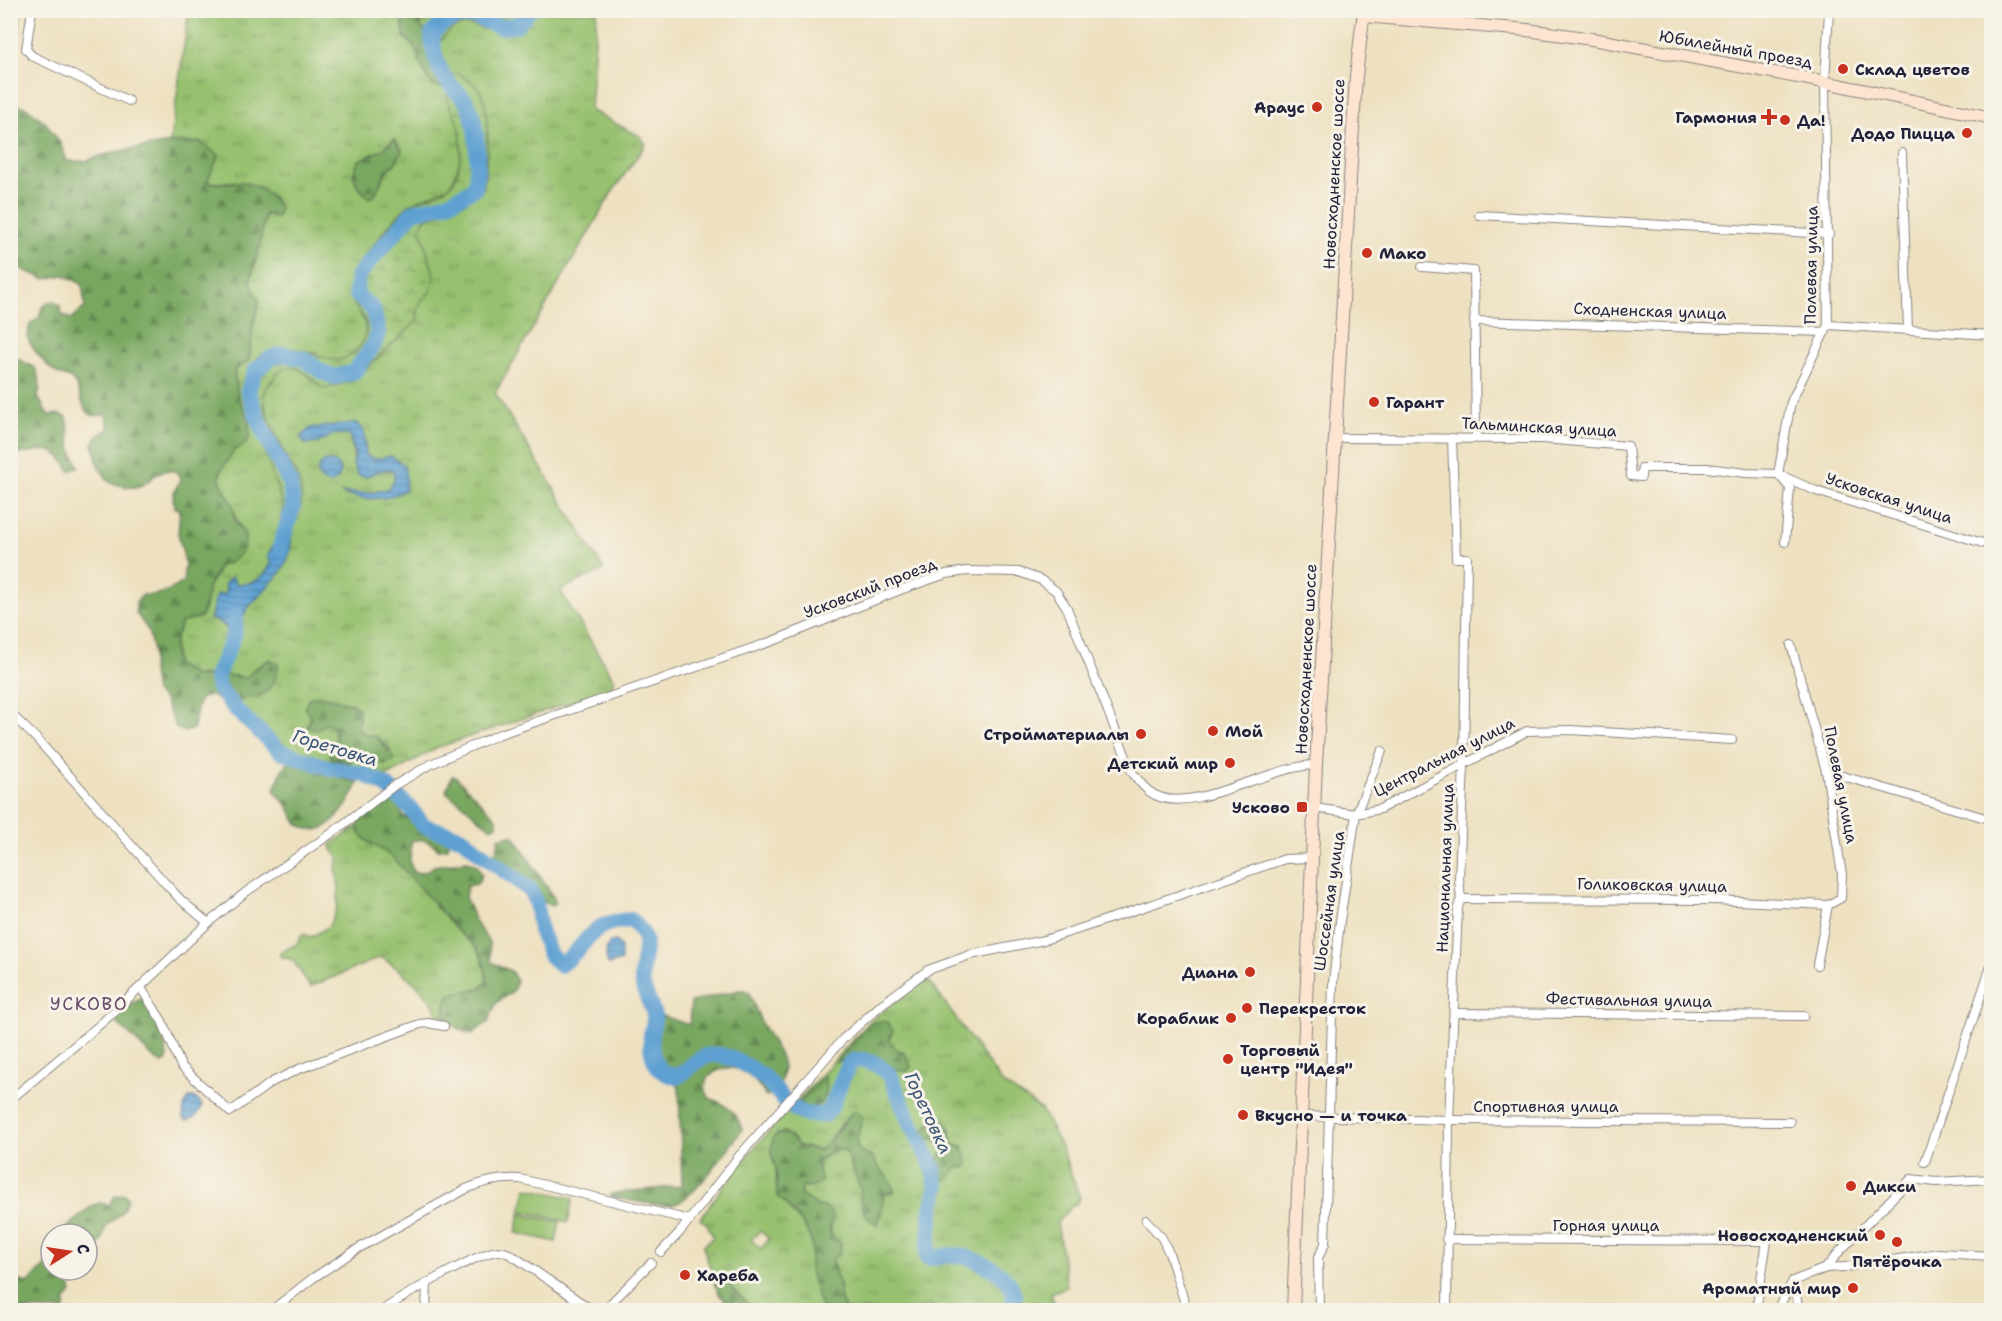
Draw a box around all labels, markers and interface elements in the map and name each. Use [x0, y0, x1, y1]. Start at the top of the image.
street label: Юбилейный проезд [1658, 25, 1814, 73]
place label: Склад цветов [1855, 59, 1970, 80]
marker: Склад цветов [1836, 62, 1850, 76]
street label: Новосходненское шоссе [1319, 78, 1349, 270]
place label: Араус [1254, 97, 1305, 118]
marker: Араус [1310, 100, 1324, 114]
place label: Гармония [1675, 107, 1757, 128]
marker: Гармония [1762, 110, 1776, 124]
place label: Да! [1797, 110, 1826, 131]
marker: Да! [1778, 113, 1792, 127]
place label: Додо Пицца [1851, 123, 1955, 144]
marker: Додо Пицца [1960, 126, 1974, 140]
street label: Полевая улица [1799, 205, 1823, 325]
place label: Мако [1379, 243, 1427, 264]
marker: Мако [1360, 246, 1374, 260]
street label: Сходненская улица [1573, 298, 1727, 324]
place label: Гарант [1386, 392, 1445, 413]
marker: Гарант [1367, 395, 1381, 409]
street label: Тальминская улица [1461, 412, 1617, 442]
street label: Усковская улица [1823, 468, 1955, 528]
street label: Усковский проезд [801, 553, 939, 623]
street label: Новосходненское шоссе [1291, 563, 1321, 755]
street label: Центральная улица [1370, 712, 1518, 802]
place label: Мой [1225, 721, 1263, 742]
water label: Горетовка [289, 724, 381, 772]
place label: Стройматериалы [983, 724, 1129, 745]
marker: Мой [1206, 724, 1220, 738]
street label: Полевая улица [1819, 725, 1863, 845]
marker: Стройматериалы [1134, 727, 1148, 741]
place label: Детский мир [1107, 753, 1218, 774]
marker: Детский мир [1223, 756, 1237, 770]
street label: Национальная улица [1432, 783, 1458, 953]
place label: Усково [1232, 797, 1290, 818]
marker: Усково [1295, 800, 1309, 814]
street label: Шоссейная улица [1309, 829, 1349, 973]
street label: Голиковская улица [1577, 873, 1727, 897]
place label: Диана [1182, 962, 1238, 983]
marker: Диана [1243, 965, 1257, 979]
street label: Фестивальная улица [1546, 988, 1712, 1012]
district label: УСКОВО [50, 992, 128, 1016]
place label: Перекресток [1259, 998, 1366, 1019]
marker: Перекресток [1240, 1001, 1254, 1015]
place label: Кораблик [1137, 1008, 1219, 1029]
marker: Кораблик [1224, 1011, 1238, 1025]
place label: Торговый центр "Идея" [1240, 1040, 1353, 1079]
marker: Торговый центр "Идея" [1221, 1052, 1235, 1066]
water label: Горетовка [899, 1068, 957, 1158]
street label: Спортивная улица [1473, 1096, 1619, 1117]
place label: Вкусно — и точка [1255, 1105, 1407, 1126]
marker: Вкусно — и точка [1236, 1108, 1250, 1122]
place label: Дикси [1863, 1176, 1916, 1197]
marker: Дикси [1844, 1179, 1858, 1193]
street label: Горная улица [1553, 1215, 1659, 1236]
north arrow [39, 1222, 99, 1282]
place label: Новосходненский [1717, 1225, 1868, 1246]
marker: Новосходненский [1873, 1228, 1887, 1242]
marker: Пятёрочка [1890, 1235, 1904, 1249]
text: С [72, 1242, 95, 1256]
place label: Пятёрочка [1852, 1251, 1942, 1272]
place label: Хареба [697, 1265, 759, 1286]
marker: Хареба [678, 1268, 692, 1282]
place label: Ароматный мир [1702, 1278, 1841, 1299]
marker: Ароматный мир [1846, 1281, 1860, 1295]

